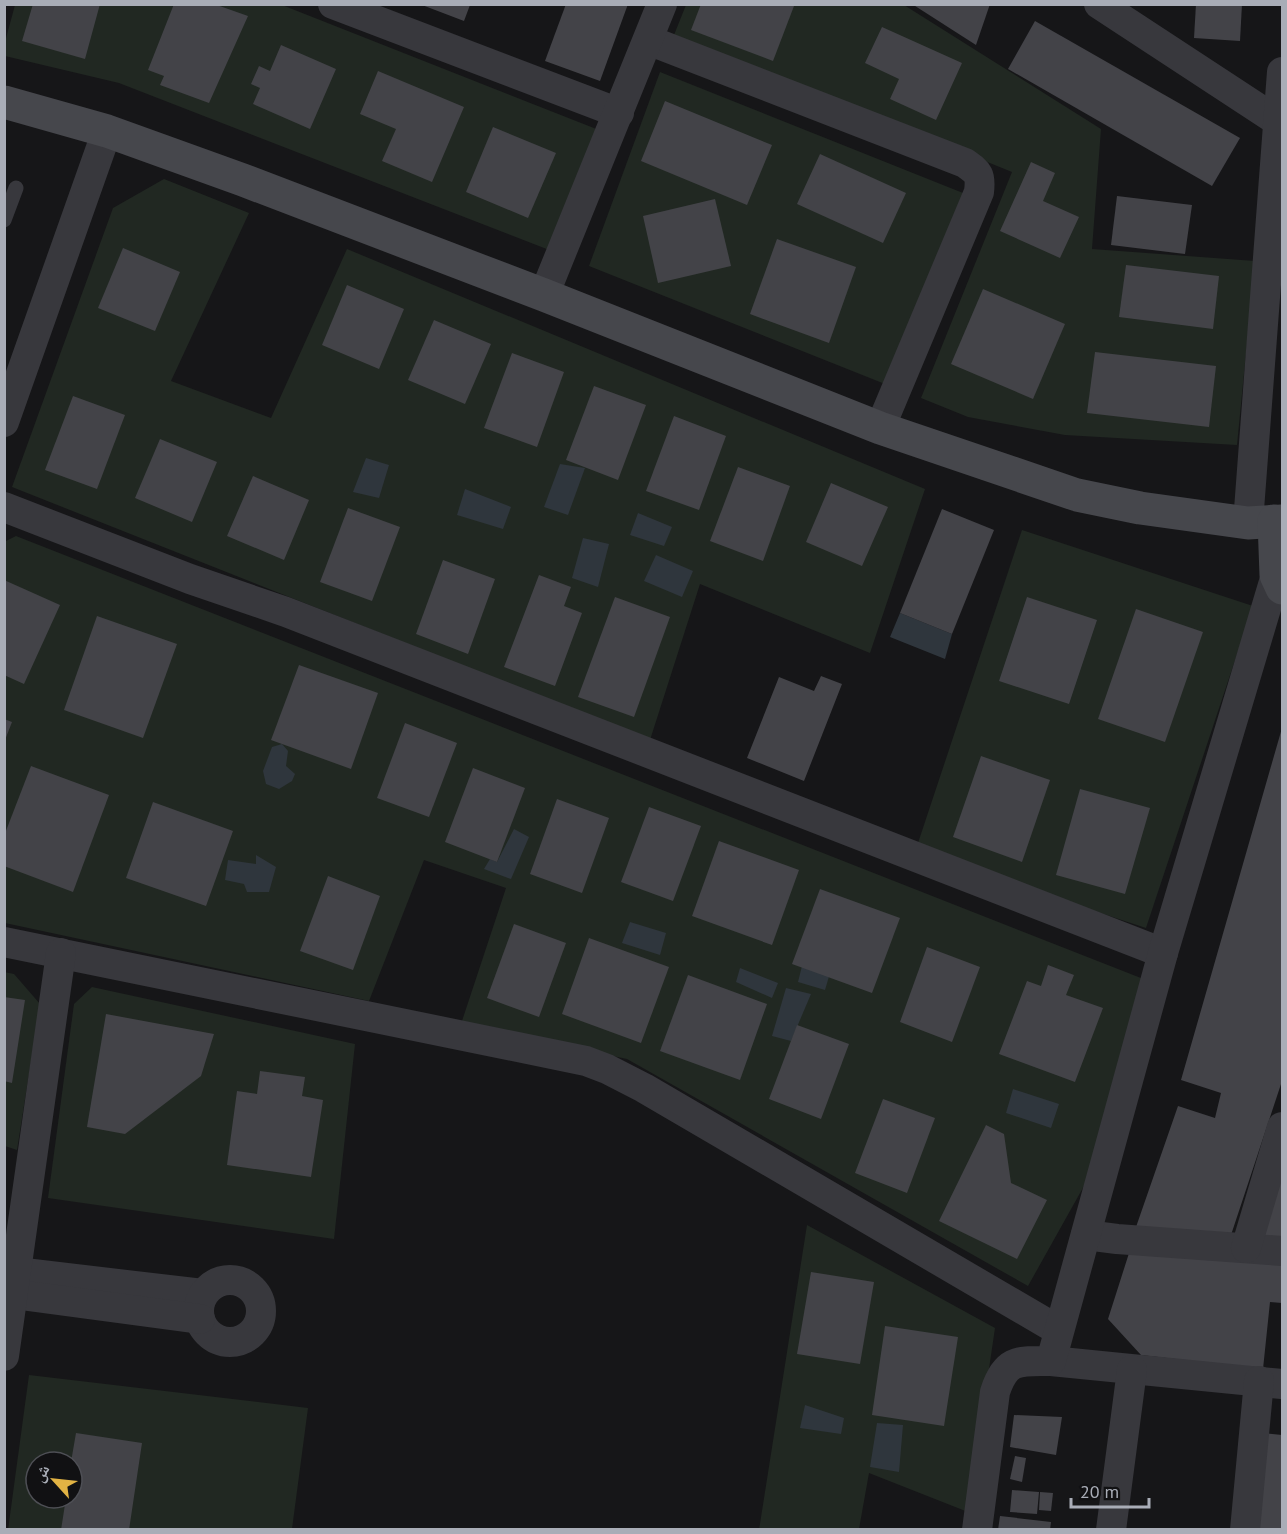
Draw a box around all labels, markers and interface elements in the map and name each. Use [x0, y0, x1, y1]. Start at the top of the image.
north arrow [24, 1450, 84, 1510]
text: ش [28, 1461, 53, 1485]
scale bar [1071, 1471, 1149, 1509]
text: 20 m [1080, 1480, 1119, 1503]

